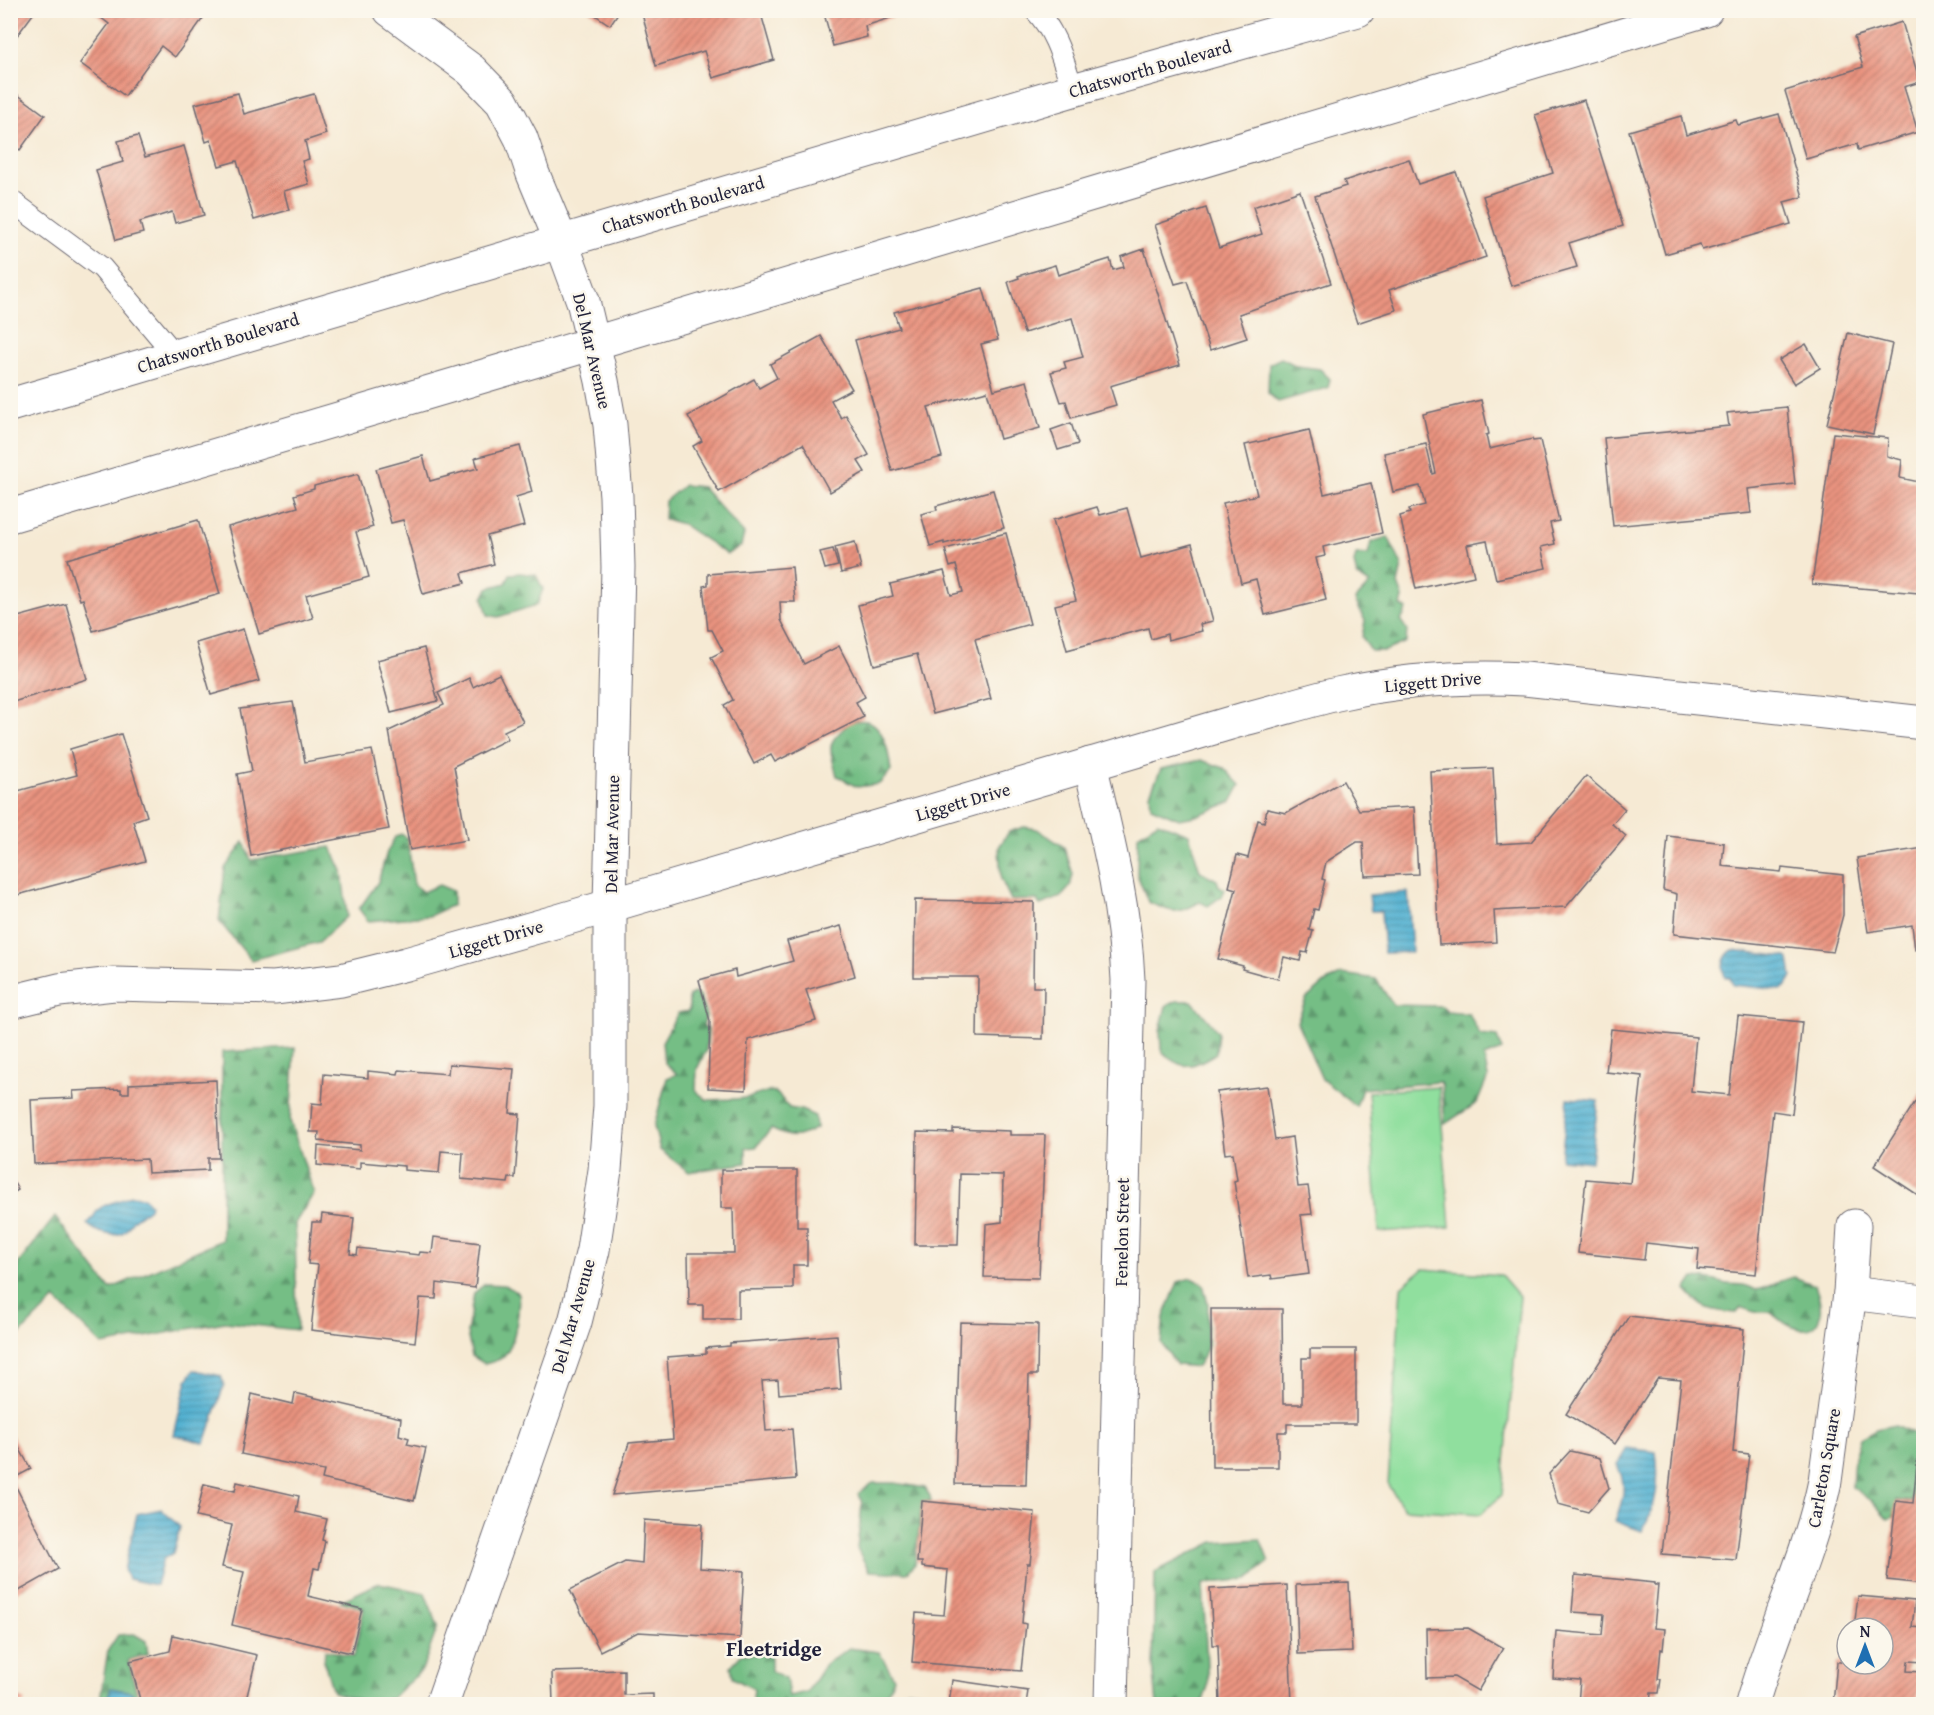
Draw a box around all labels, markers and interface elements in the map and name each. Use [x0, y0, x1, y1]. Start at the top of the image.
street label: Chatsworth Boulevard [1065, 32, 1235, 105]
street label: Chatsworth Boulevard [598, 168, 768, 241]
street label: Del Mar Avenue [566, 290, 619, 412]
street label: Chatsworth Boulevard [134, 305, 303, 380]
street label: Liggett Drive [1383, 664, 1483, 699]
street label: Del Mar Avenue [597, 775, 626, 893]
street label: Liggett Drive [912, 775, 1013, 828]
street label: Liggett Drive [445, 912, 546, 965]
street label: Fenelon Street [1107, 1177, 1136, 1287]
street label: Del Mar Avenue [543, 1255, 602, 1376]
street label: Carleton Square [1800, 1406, 1847, 1530]
north arrow [1835, 1616, 1895, 1676]
text: N [1860, 1619, 1871, 1643]
district label: Fleetridge [726, 1633, 822, 1664]

